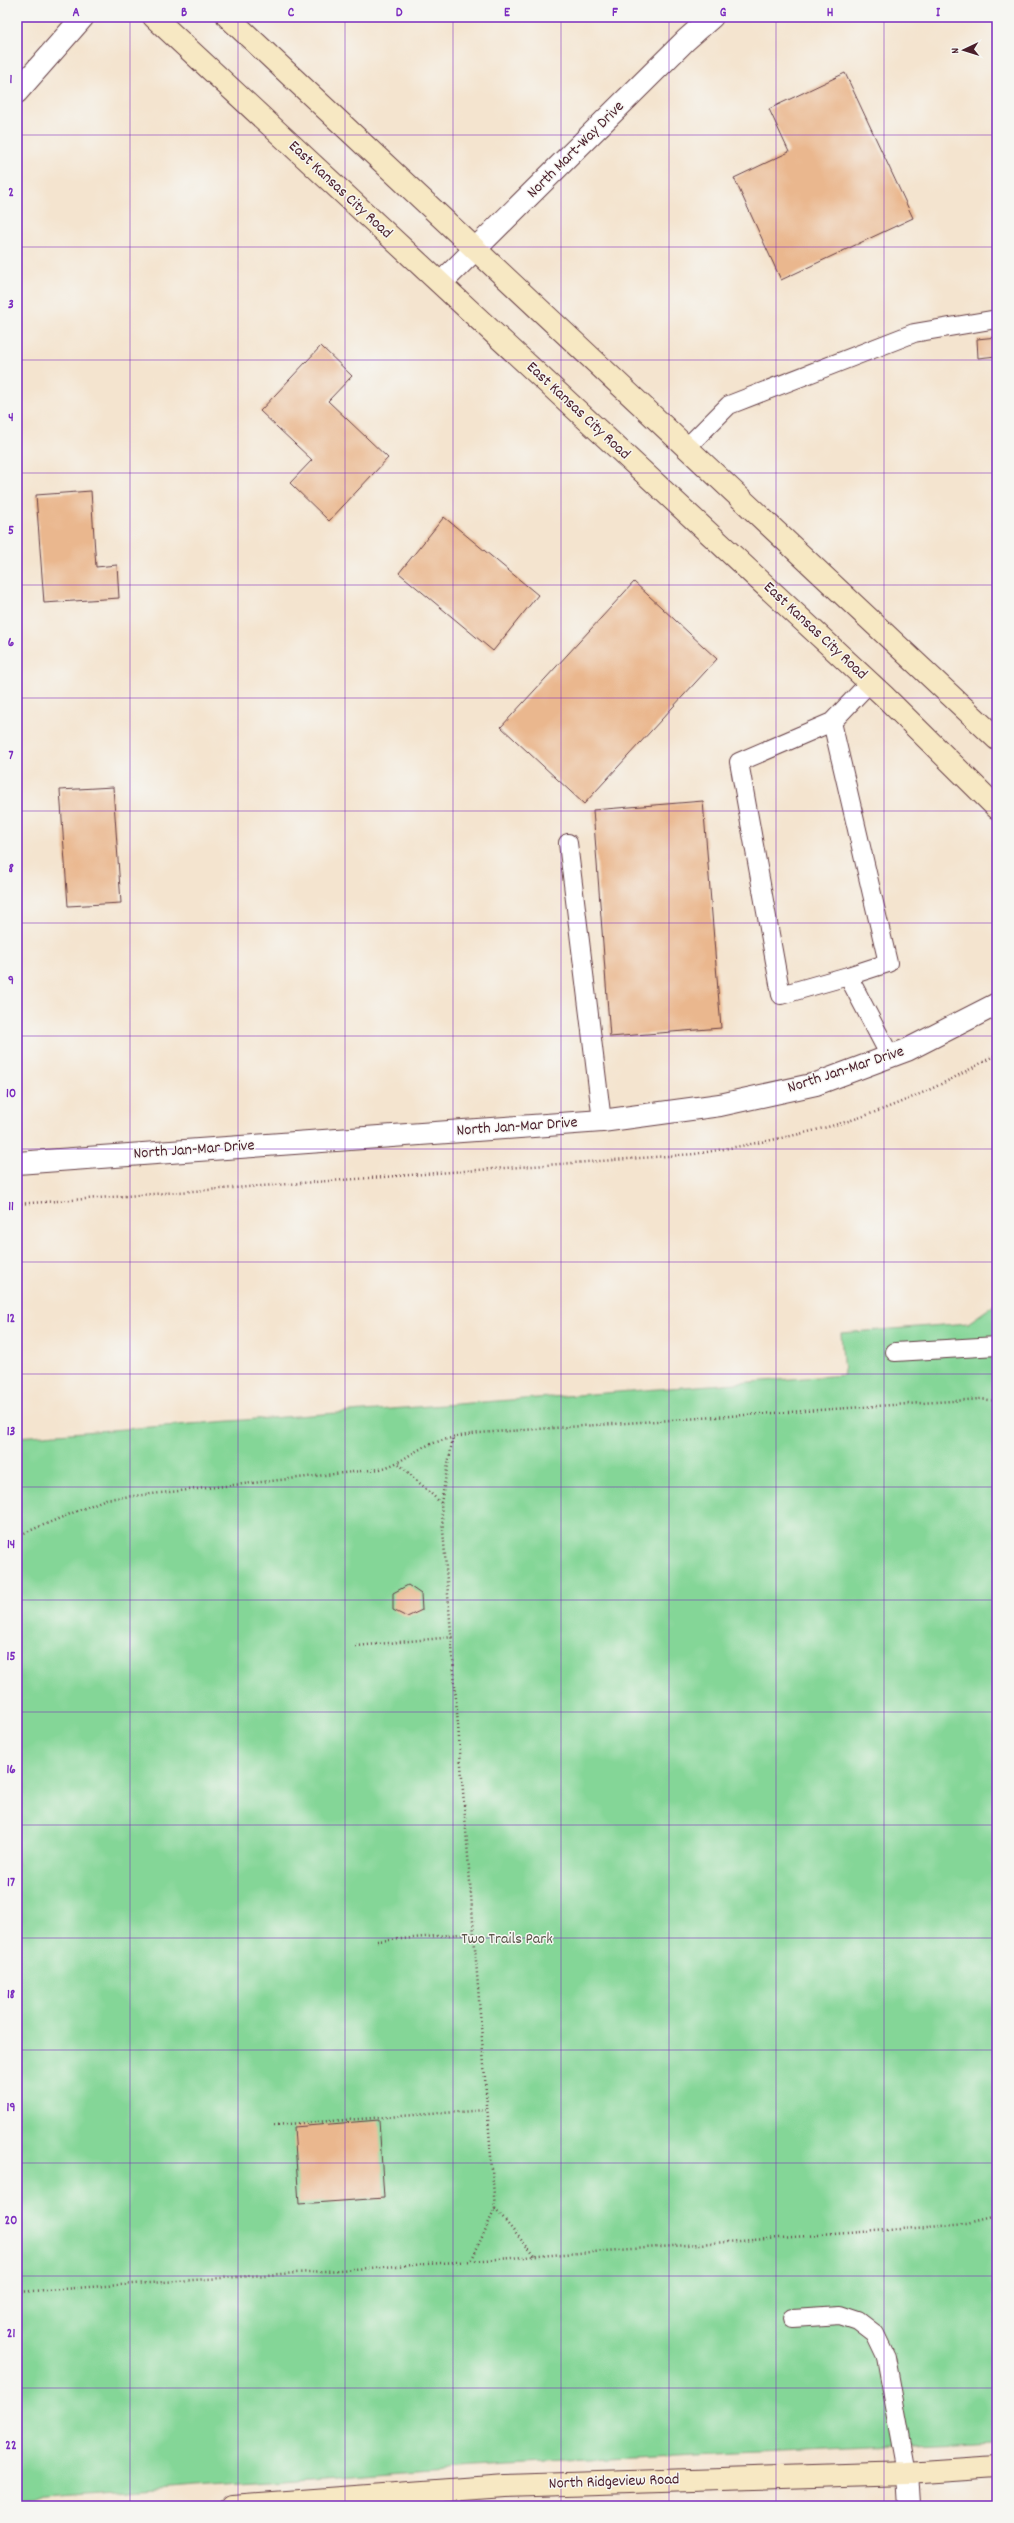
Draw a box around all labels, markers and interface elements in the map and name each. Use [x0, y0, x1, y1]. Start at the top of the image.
text: A [72, 4, 80, 23]
text: B [181, 4, 187, 23]
text: C [288, 4, 295, 23]
text: D [396, 4, 403, 23]
text: E [504, 4, 511, 23]
text: F [612, 4, 618, 23]
text: G [720, 4, 727, 23]
text: H [827, 4, 834, 23]
text: I [936, 4, 941, 23]
north arrow [944, 30, 984, 70]
text: N [948, 47, 964, 54]
text: 1 [10, 71, 13, 90]
street label: North Mart-Way Drive [522, 96, 630, 204]
street label: East Kansas City Road [283, 136, 397, 244]
text: 2 [8, 184, 14, 203]
text: 3 [8, 296, 14, 315]
street label: East Kansas City Road [521, 357, 635, 465]
text: 4 [8, 409, 14, 428]
text: 5 [8, 522, 14, 541]
street label: East Kansas City Road [758, 577, 872, 685]
text: 6 [8, 634, 15, 653]
text: 7 [9, 747, 14, 766]
text: 8 [8, 860, 14, 879]
text: 9 [8, 972, 14, 991]
street label: North Jan-Mar Drive [785, 1040, 907, 1100]
text: 10 [6, 1085, 16, 1104]
street label: North Jan-Mar Drive [456, 1111, 578, 1143]
street label: North Jan-Mar Drive [133, 1134, 255, 1166]
text: 11 [8, 1198, 14, 1217]
text: 12 [7, 1310, 16, 1329]
text: 13 [7, 1423, 16, 1442]
text: 14 [7, 1536, 15, 1555]
text: 15 [7, 1648, 15, 1667]
text: 16 [6, 1761, 16, 1780]
text: 17 [7, 1874, 15, 1893]
park label: Two Trails Park [461, 1928, 553, 1951]
text: 18 [7, 1986, 15, 2005]
text: 19 [7, 2099, 15, 2118]
text: 20 [5, 2212, 17, 2231]
text: 21 [7, 2325, 15, 2344]
text: 22 [5, 2437, 17, 2456]
street label: North Ridgeview Road [548, 2468, 680, 2496]

